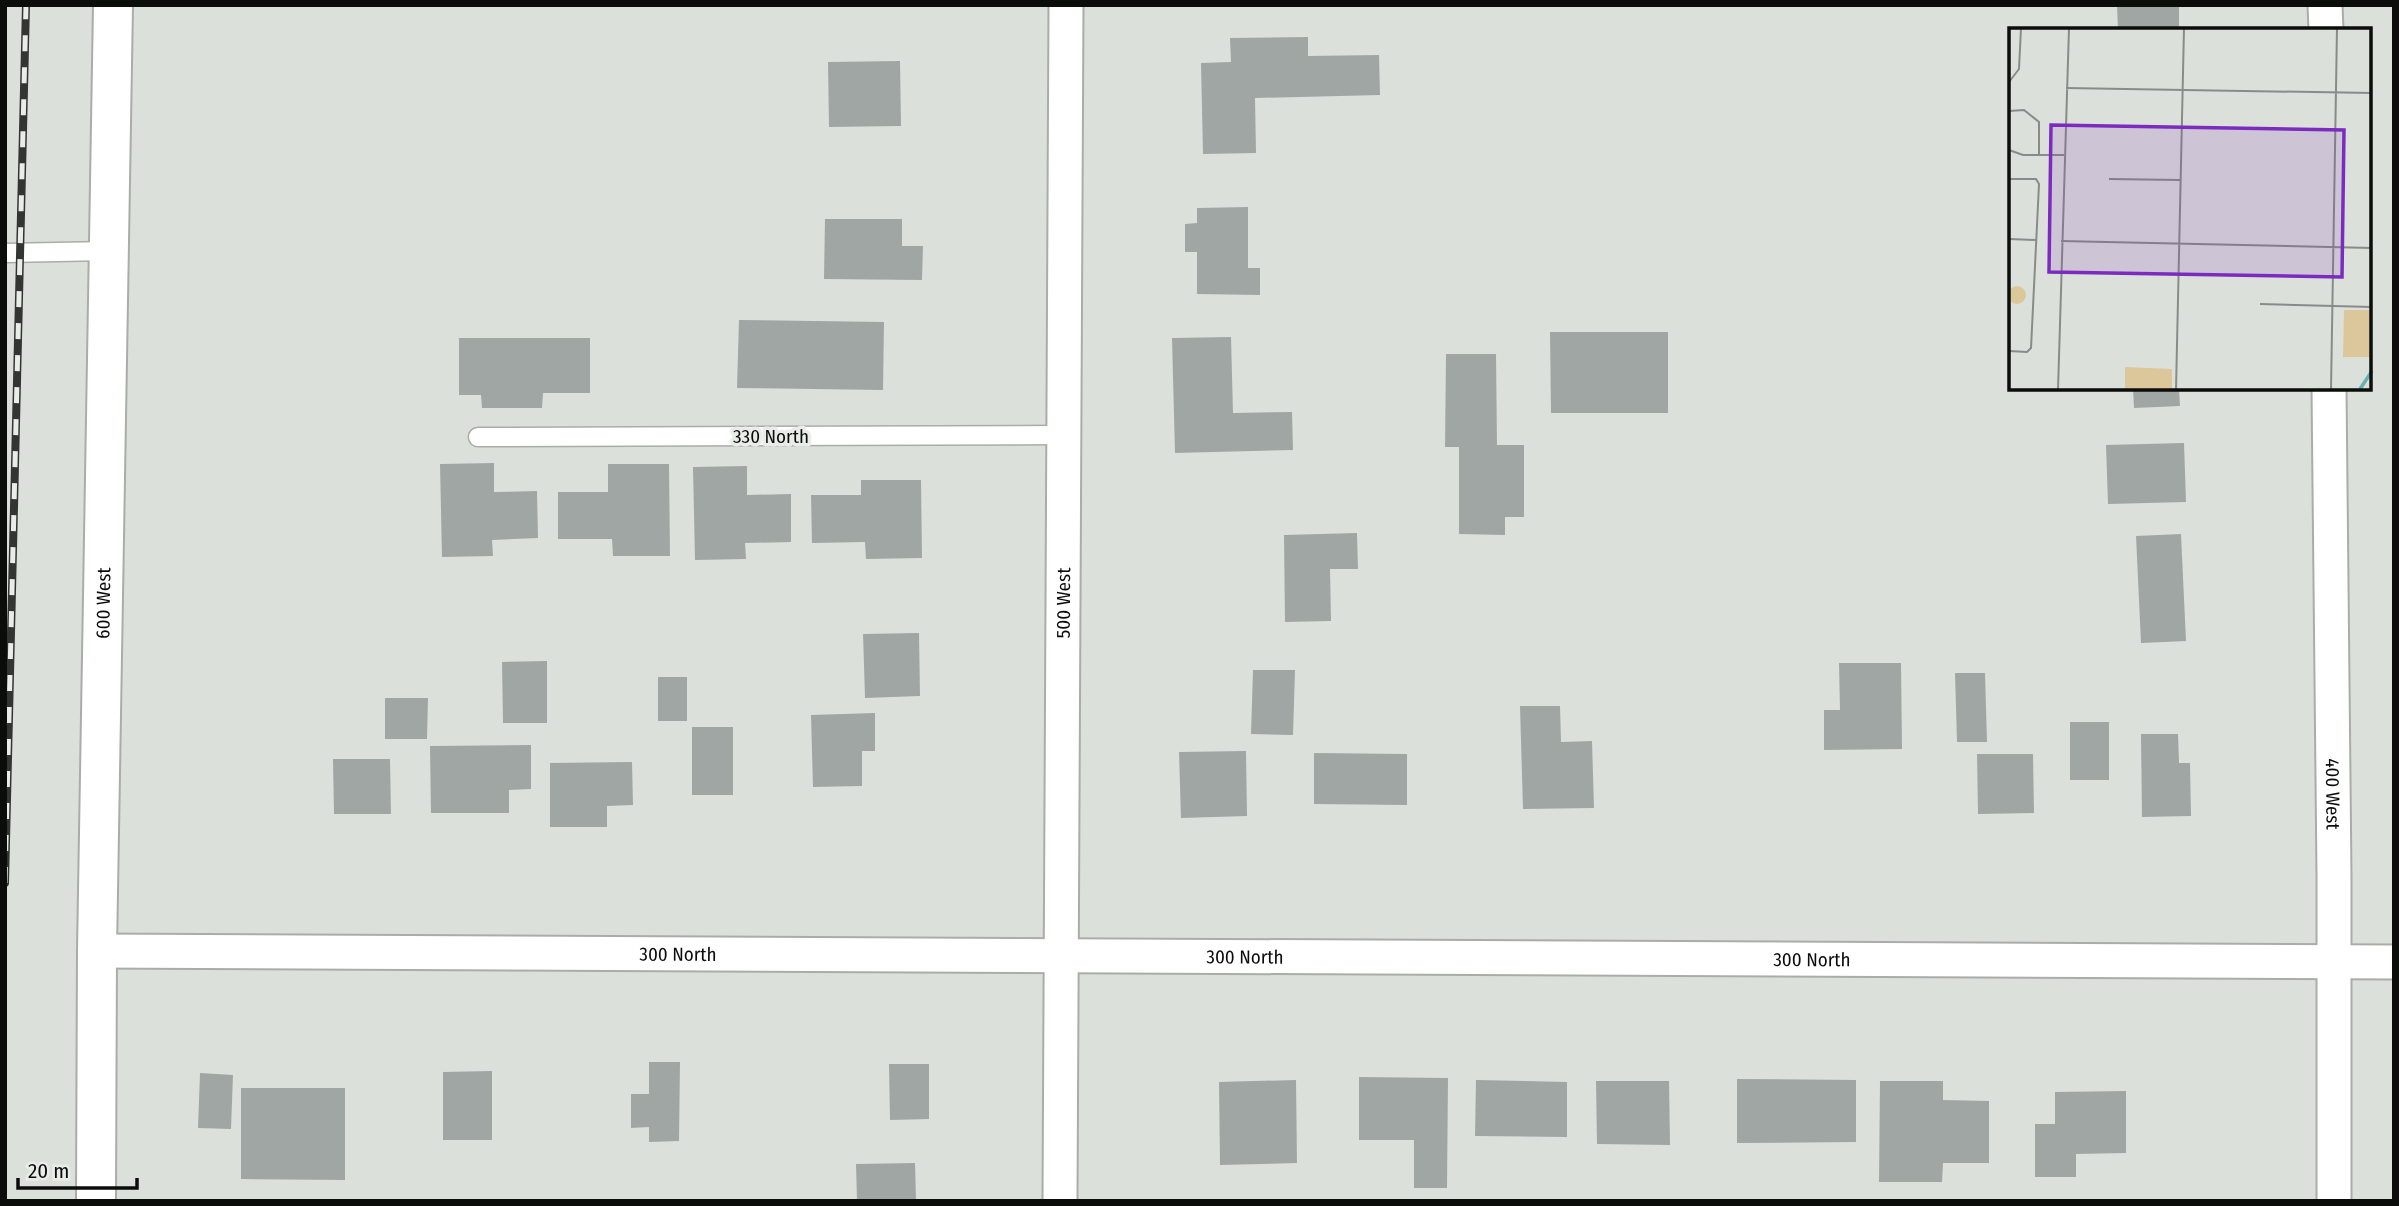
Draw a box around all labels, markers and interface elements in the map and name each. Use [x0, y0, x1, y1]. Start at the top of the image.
inset map [2009, 28, 2371, 390]
street label: 330 North [733, 425, 809, 448]
street label: 600 West [91, 566, 116, 639]
street label: 500 West [1052, 567, 1075, 638]
street label: 400 West [2321, 758, 2345, 831]
street label: 300 North [639, 943, 717, 966]
street label: 300 North [1206, 945, 1284, 969]
street label: 300 North [1773, 948, 1851, 971]
scale bar [18, 1146, 136, 1190]
text: 20 m [28, 1158, 69, 1184]

